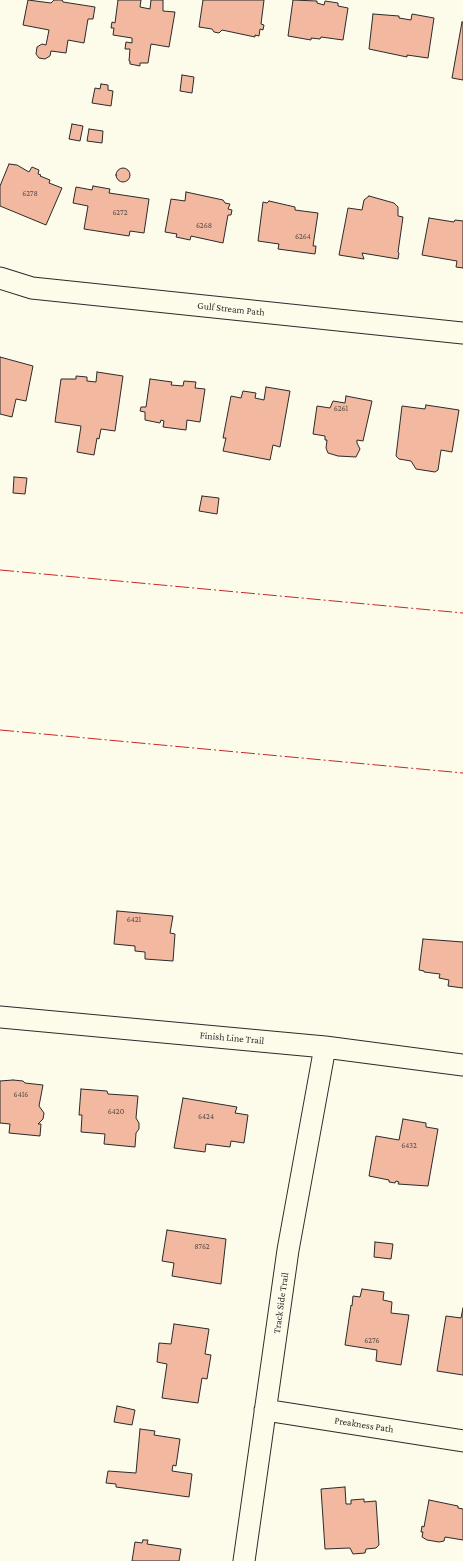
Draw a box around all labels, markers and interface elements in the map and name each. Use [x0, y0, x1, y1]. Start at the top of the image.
house number: 6278 [22, 189, 38, 199]
house number: 6272 [112, 208, 128, 218]
house number: 6268 [196, 221, 212, 231]
house number: 6264 [295, 232, 311, 242]
street label: Gulf Stream Path [197, 300, 265, 318]
house number: 6261 [334, 404, 348, 414]
house number: 6421 [127, 915, 141, 925]
street label: Finish Line Trail [199, 1029, 265, 1047]
house number: 6416 [14, 1090, 28, 1100]
house number: 6420 [108, 1107, 124, 1117]
house number: 6424 [198, 1112, 214, 1122]
house number: 6432 [401, 1141, 417, 1151]
house number: 8762 [194, 1242, 210, 1252]
street label: Track Side Trail [271, 1272, 291, 1334]
house number: 6276 [364, 1336, 380, 1346]
street label: Preakness Path [334, 1414, 394, 1436]

